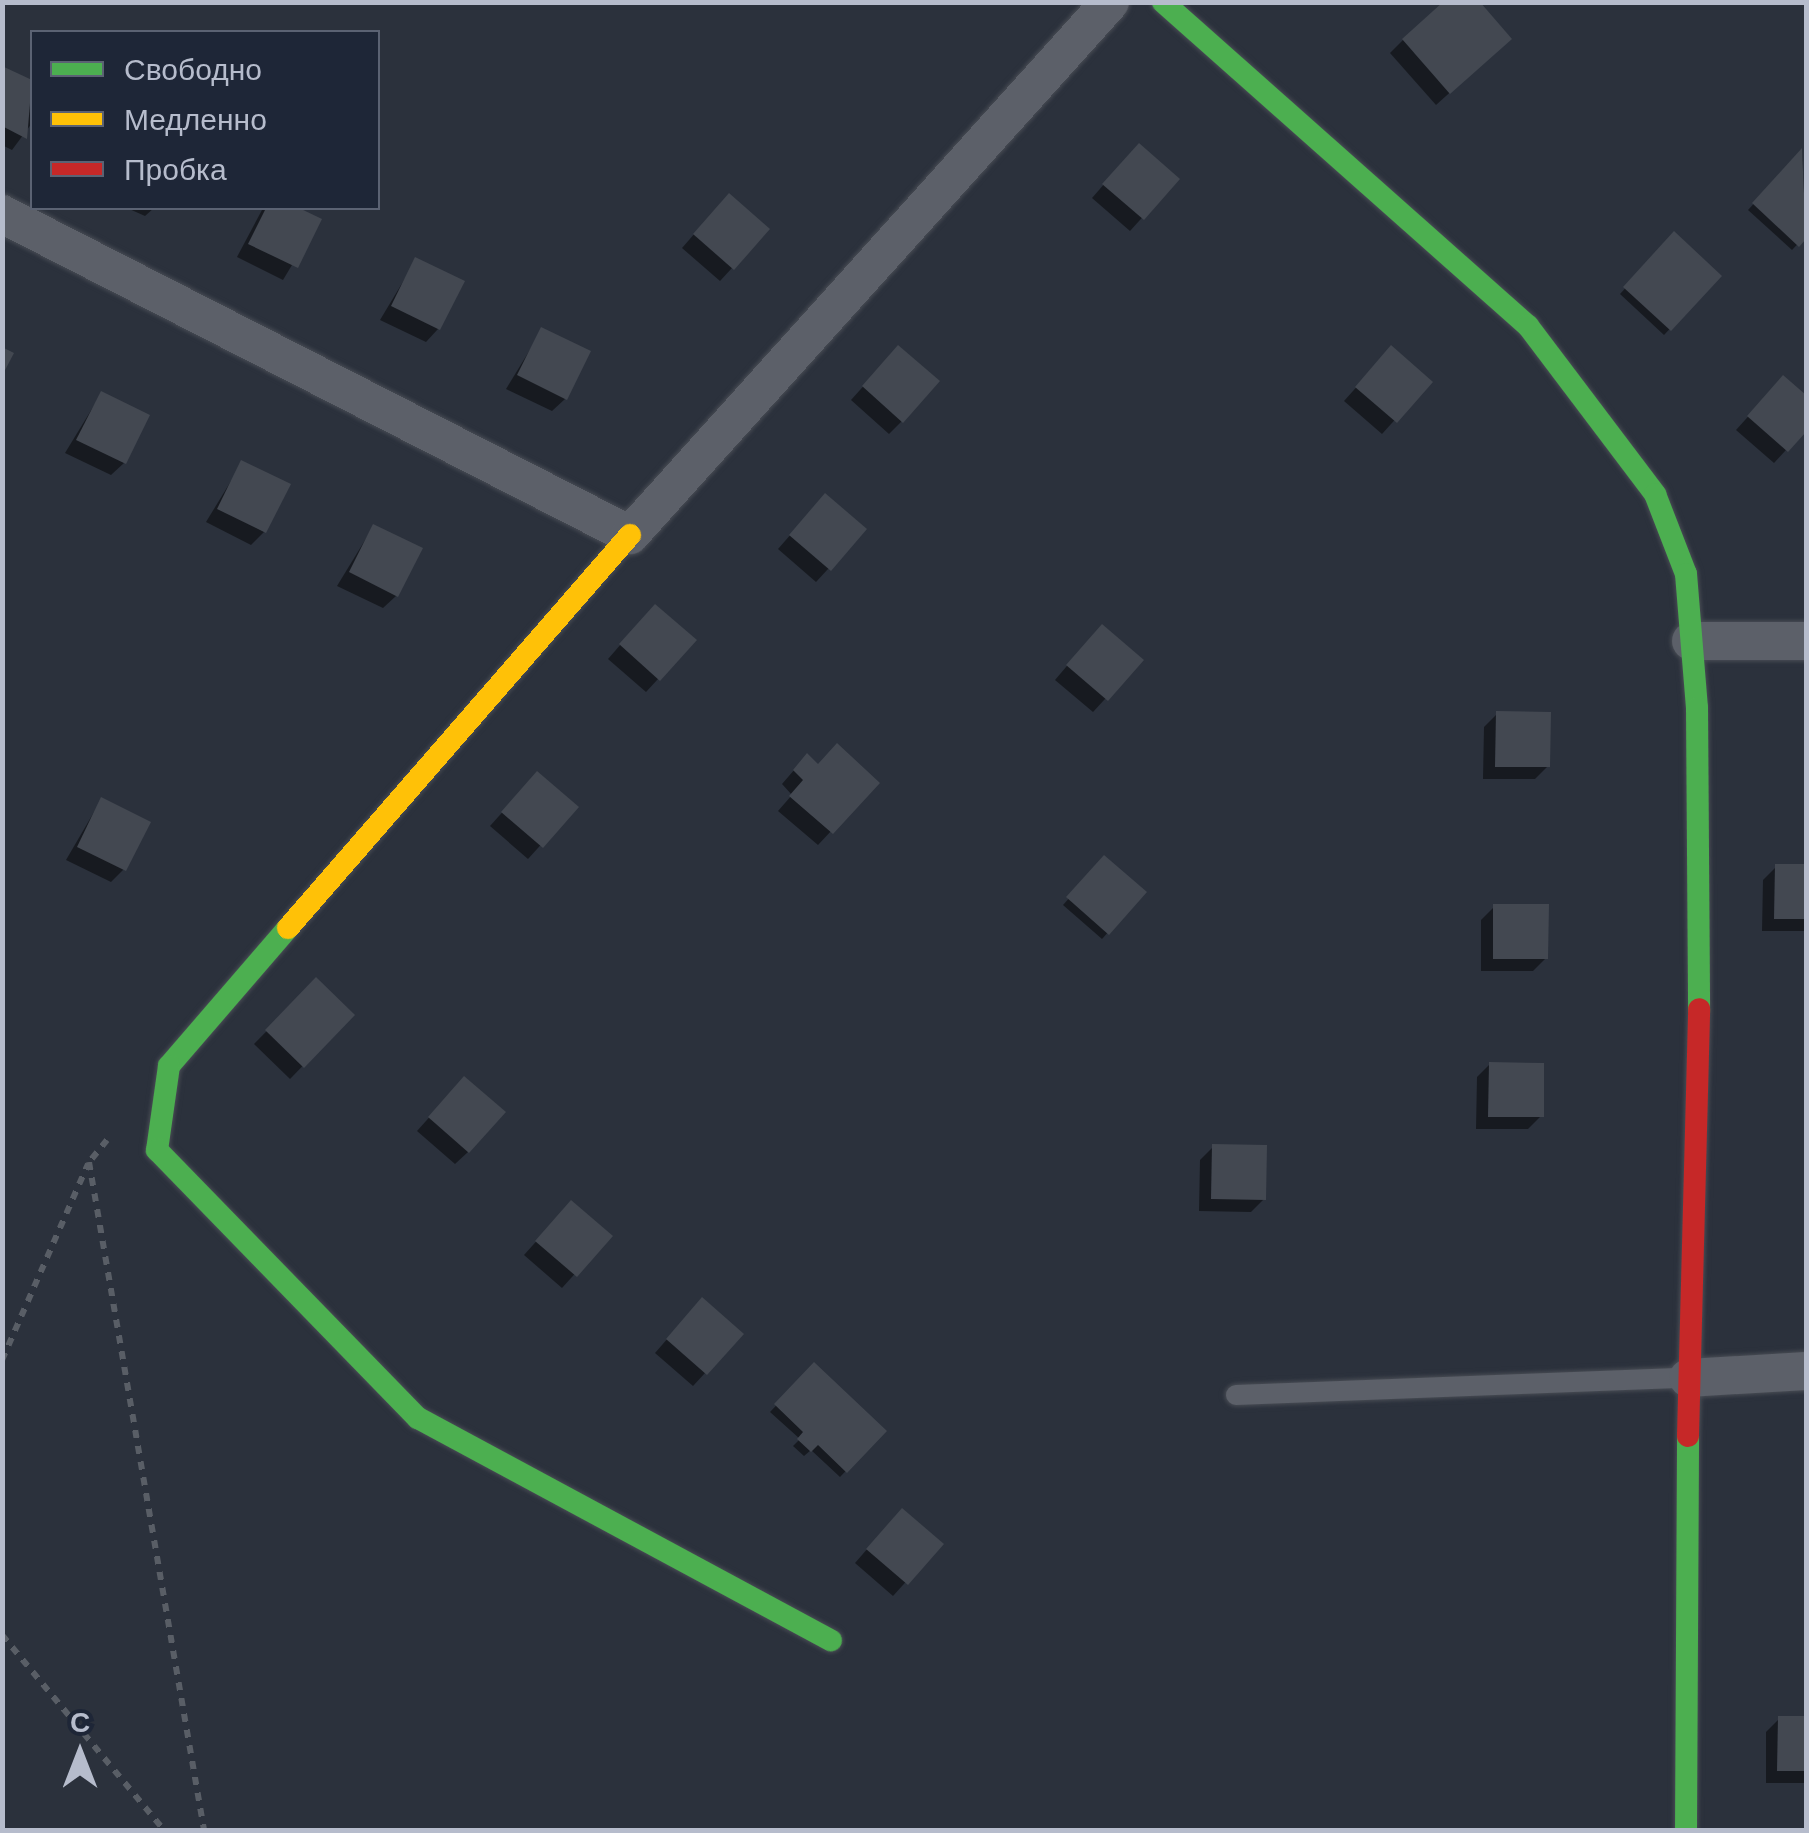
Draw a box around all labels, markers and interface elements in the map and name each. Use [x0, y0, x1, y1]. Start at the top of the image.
legend [30, 30, 380, 210]
text: Свободно [124, 52, 262, 87]
text: Медленно [124, 102, 267, 137]
text: Пробка [124, 152, 227, 187]
north arrow [30, 1703, 130, 1803]
text: С [70, 1706, 90, 1739]

